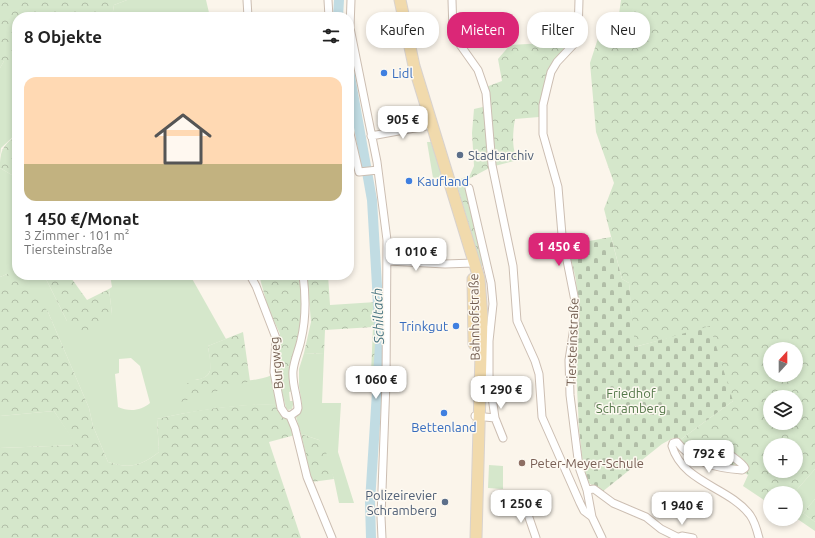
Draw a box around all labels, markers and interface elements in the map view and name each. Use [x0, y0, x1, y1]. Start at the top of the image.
chip: Kaufen [366, 12, 439, 48]
chip: Mieten [447, 12, 519, 48]
chip: Filter [527, 12, 588, 48]
chip: Neu [596, 12, 650, 48]
icon: filters [320, 25, 342, 47]
text: 8 Objekte [24, 27, 102, 46]
place label: Lidl [392, 66, 413, 80]
marker: Lidl [379, 68, 389, 78]
icon: home [147, 103, 219, 175]
pin: 905 € [375, 106, 431, 140]
text: 905 € [387, 112, 419, 126]
place label: Stadtarchiv [468, 148, 534, 162]
marker: Stadtarchiv [455, 150, 465, 160]
place label: Kaufland [417, 174, 469, 188]
marker: Kaufland [404, 176, 414, 186]
text: 1 450 €/Monat [24, 209, 139, 228]
text: 3 Zimmer · 101 m² [24, 228, 130, 242]
pin: 1 450 € [522, 233, 596, 267]
pin: 1 010 € [379, 238, 453, 272]
text: 1 450 € [538, 239, 580, 253]
text: Tiersteinstraße [24, 242, 113, 256]
text: 1 010 € [395, 244, 437, 258]
street label: Bahnhofstraße [466, 273, 482, 361]
water label: Schiltach [369, 288, 387, 345]
street label: Tiersteinstraße [563, 297, 581, 387]
place label: Trinkgut [399, 319, 448, 333]
marker: Trinkgut [451, 321, 461, 331]
street label: Burgweg [267, 336, 285, 390]
north arrow [763, 342, 803, 382]
map controls [763, 342, 803, 526]
pin: 1 060 € [339, 366, 413, 400]
text: 1 060 € [355, 372, 397, 386]
pin: 1 290 € [464, 376, 538, 410]
text: 1 290 € [480, 382, 522, 396]
park label: Friedhof Schramberg [596, 386, 666, 415]
button: layers [763, 390, 803, 430]
marker: Bettenland [439, 408, 449, 418]
place label: Bettenland [411, 420, 477, 434]
button: + [763, 438, 803, 478]
pin: 792 € [681, 440, 737, 474]
text: 792 € [693, 446, 725, 460]
place label: Peter-Meyer-Schule [530, 456, 644, 470]
marker: Peter-Meyer-Schule [517, 458, 527, 468]
button: − [763, 486, 803, 526]
place label: Polizeirevier Schramberg [365, 488, 437, 517]
pin: 1 250 € [484, 490, 558, 524]
pin: 1 940 € [645, 492, 719, 526]
text: 1 250 € [500, 496, 542, 510]
marker: Polizeirevier Schramberg [440, 497, 450, 507]
text: 1 940 € [661, 498, 703, 512]

